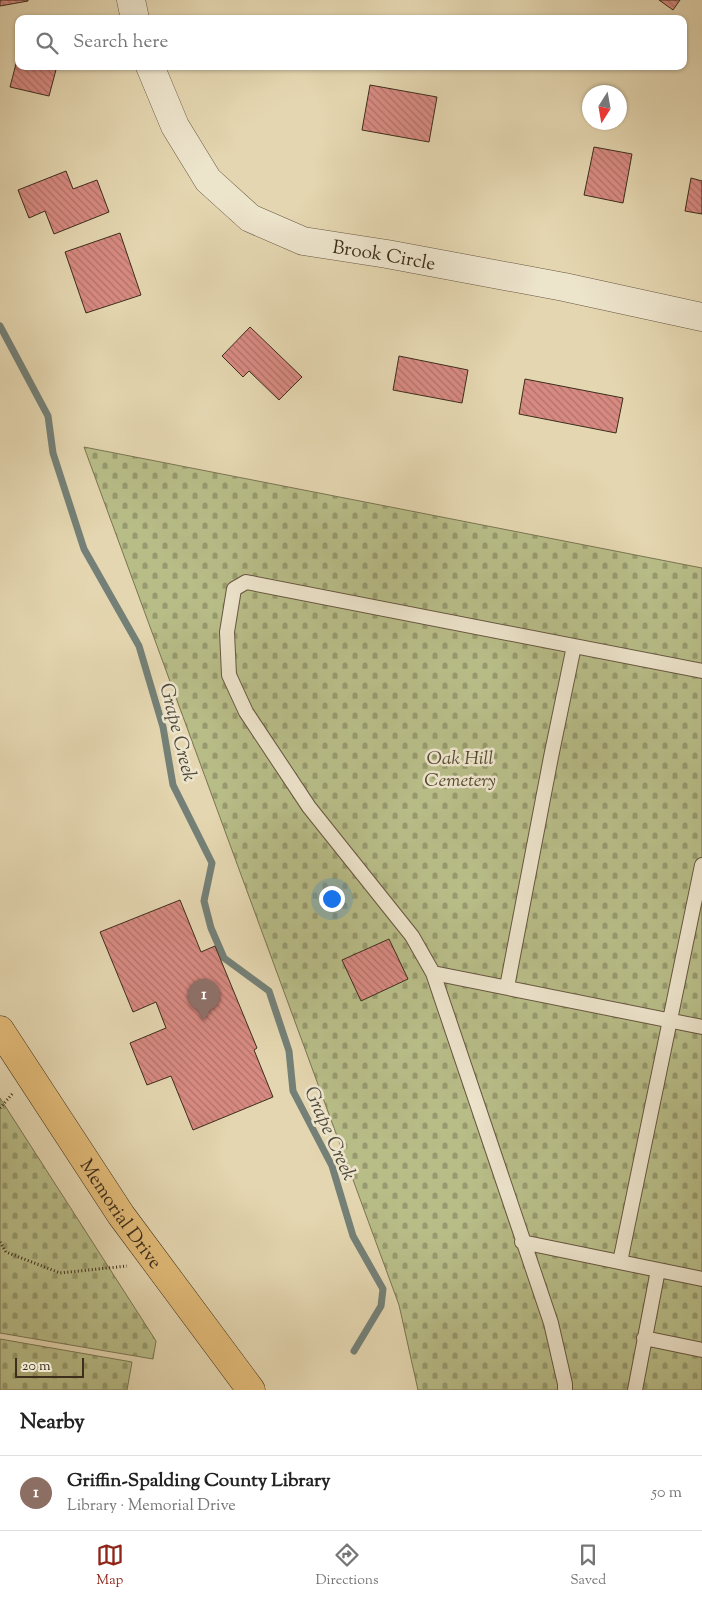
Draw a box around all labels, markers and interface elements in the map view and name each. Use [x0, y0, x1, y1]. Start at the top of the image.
search box [15, 15, 687, 70]
icon: search [33, 29, 61, 57]
text: Search here [73, 29, 168, 56]
north arrow [582, 85, 627, 130]
street label: Brook Circle [330, 235, 438, 279]
water label: Grape Creek [150, 681, 203, 785]
park label: Oak Hill Cemetery [424, 746, 496, 795]
your location [319, 886, 345, 912]
pin: 1 [188, 979, 220, 1020]
water label: Grape Creek [295, 1082, 362, 1186]
street label: Memorial Drive [72, 1154, 168, 1275]
scale bar [15, 1355, 84, 1378]
text: 20 m [22, 1357, 51, 1377]
text: Nearby [20, 1408, 85, 1438]
text: Griffin-Spalding County Library [67, 1468, 331, 1495]
text: 1 [33, 1482, 39, 1505]
text: 50 m [651, 1482, 682, 1505]
text: Library · Memorial Drive [67, 1495, 236, 1518]
tab: Map [96, 1541, 124, 1591]
tab: Directions [315, 1541, 379, 1591]
tab: Saved [570, 1541, 606, 1591]

